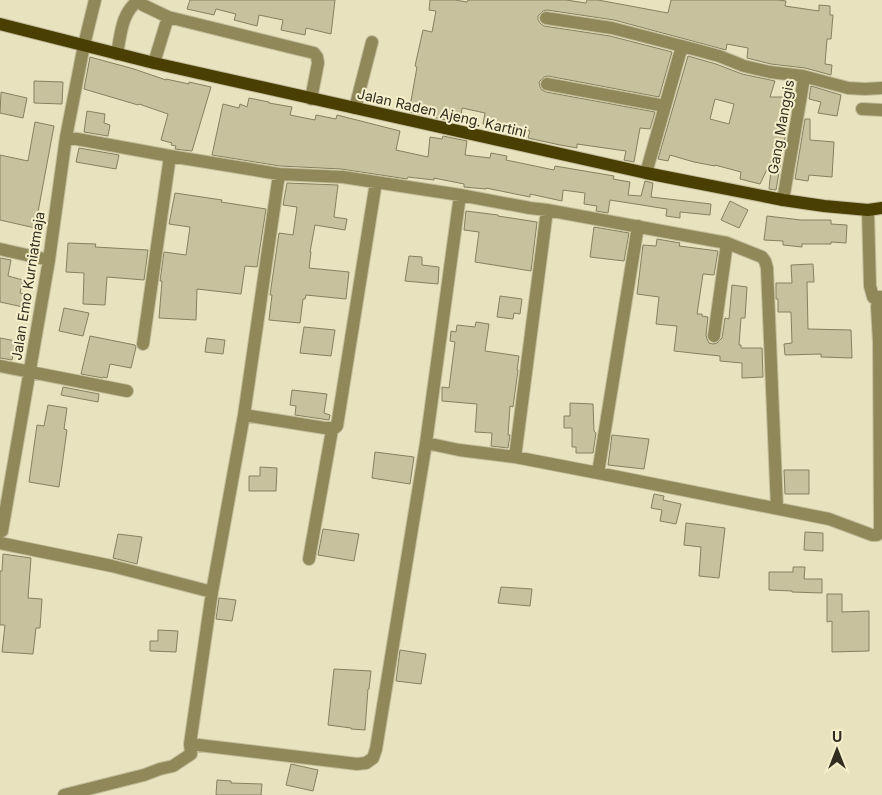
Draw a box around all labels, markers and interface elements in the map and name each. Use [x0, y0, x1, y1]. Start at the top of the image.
street label: Gang Manggis [764, 78, 797, 176]
street label: Jalan Raden Ajeng. Kartini [356, 85, 529, 140]
street label: Jalan Emo Kurniatmaja [7, 210, 48, 362]
north arrow [812, 725, 862, 775]
text: U [832, 728, 842, 745]

